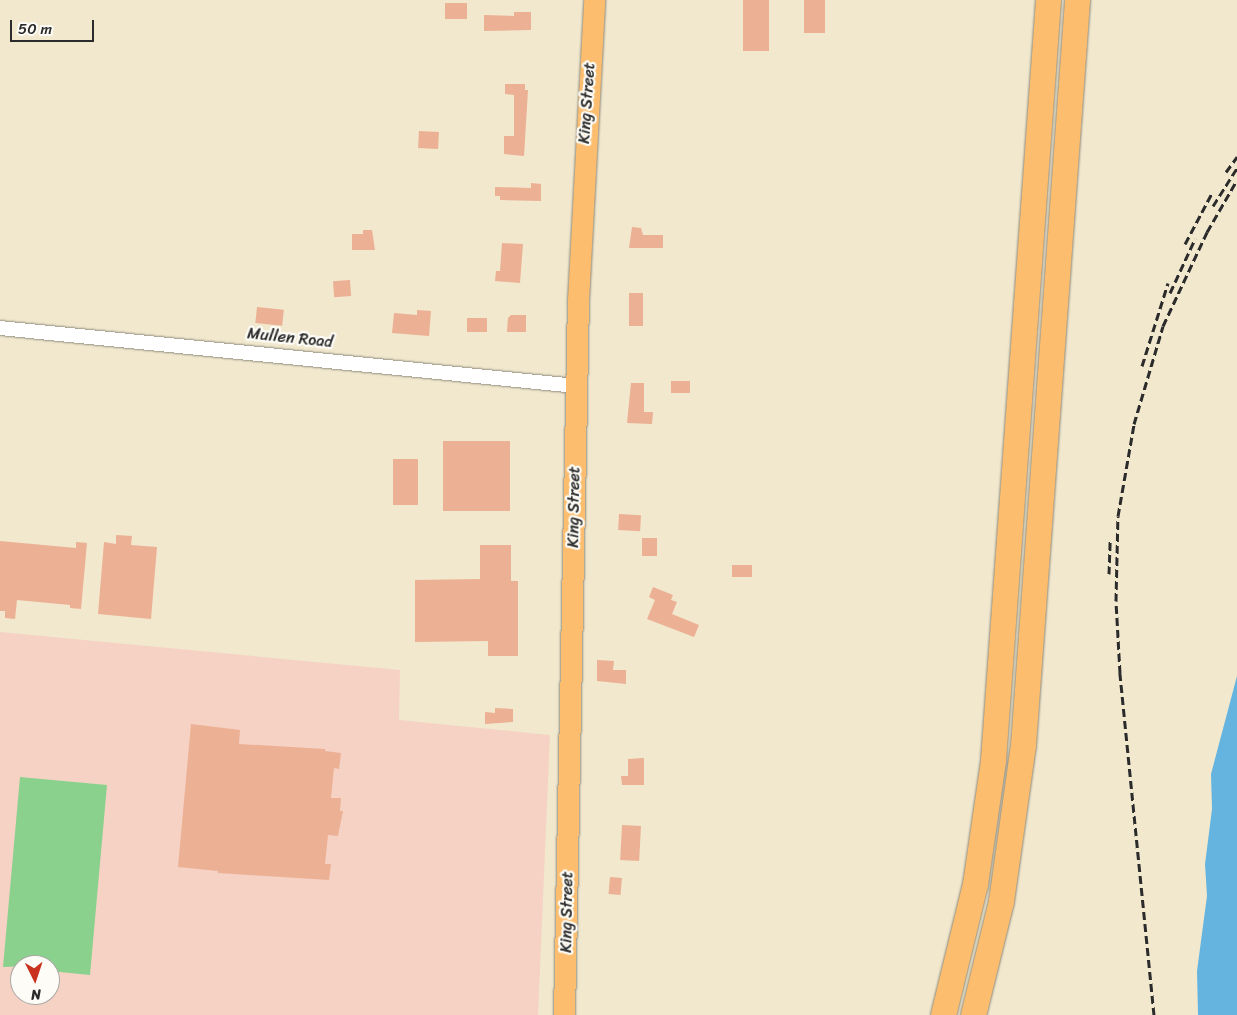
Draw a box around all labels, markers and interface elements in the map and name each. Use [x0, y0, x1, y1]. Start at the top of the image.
scale bar [12, 10, 96, 42]
text: 50 m [18, 16, 52, 42]
street label: King Street [575, 62, 599, 144]
street label: Mullen Road [246, 324, 334, 352]
street label: King Street [564, 466, 584, 548]
street label: King Street [557, 871, 577, 953]
north arrow [10, 955, 60, 1005]
text: N [30, 982, 42, 1007]

